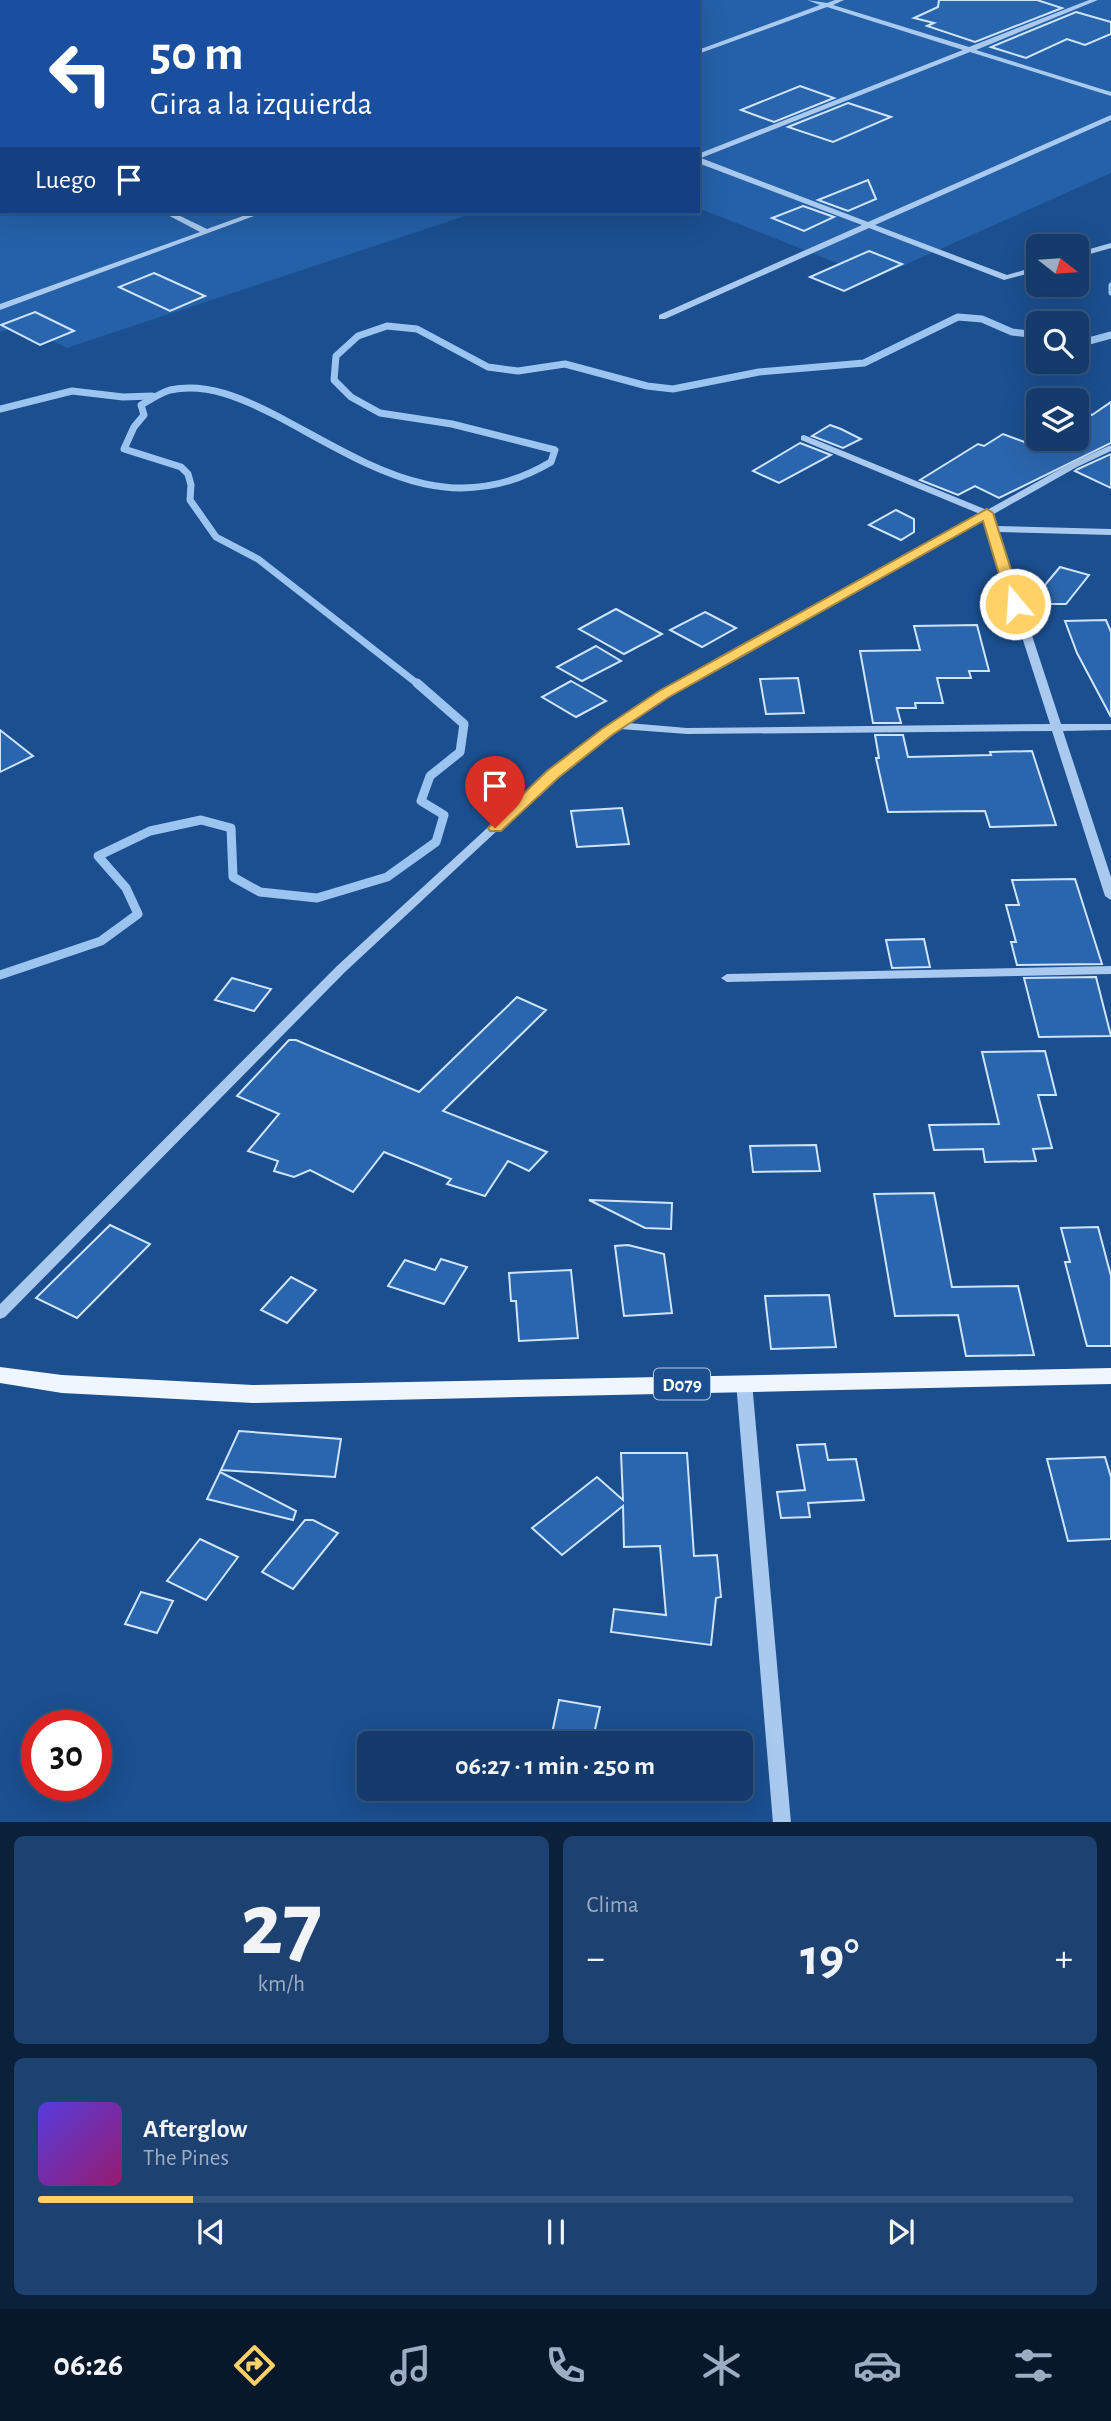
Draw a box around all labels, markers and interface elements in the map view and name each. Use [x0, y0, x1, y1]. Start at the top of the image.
icon: left [35, 28, 126, 119]
text: 50 m [150, 30, 244, 79]
text: Gira a la izquierda [150, 88, 372, 120]
icon: arrive [110, 161, 148, 199]
text: Luego [35, 167, 96, 193]
north arrow [1026, 234, 1088, 298]
map controls [1026, 234, 1089, 451]
button: search [1026, 311, 1089, 374]
button: layers [1026, 388, 1089, 451]
position arrow [978, 567, 1052, 641]
pin [465, 756, 525, 828]
icon: arrive [476, 767, 514, 805]
road number: D079 [654, 1368, 710, 1400]
speed limit sign: 30 [21, 1710, 112, 1801]
text: 06:27 · 1 min · 250 m [455, 1753, 655, 1779]
text: 27 [240, 1880, 322, 1971]
text: Clima [587, 1894, 639, 1917]
text: 19° [800, 1932, 859, 1984]
text: − [587, 1940, 605, 1978]
text: + [1055, 1940, 1073, 1978]
text: km/h [258, 1973, 305, 1996]
text: Afterglow [143, 2116, 247, 2142]
text: The Pines [143, 2147, 229, 2170]
icon: previous [192, 2213, 230, 2251]
icon: pause [537, 2213, 575, 2251]
icon: next [882, 2213, 920, 2251]
icon: directions [230, 2341, 279, 2390]
icon: music [386, 2341, 435, 2390]
icon: phone [541, 2341, 590, 2390]
icon: climate [697, 2341, 746, 2390]
icon: car [853, 2341, 902, 2390]
icon: filters [1009, 2341, 1058, 2390]
text: 06:26 [53, 2349, 123, 2381]

